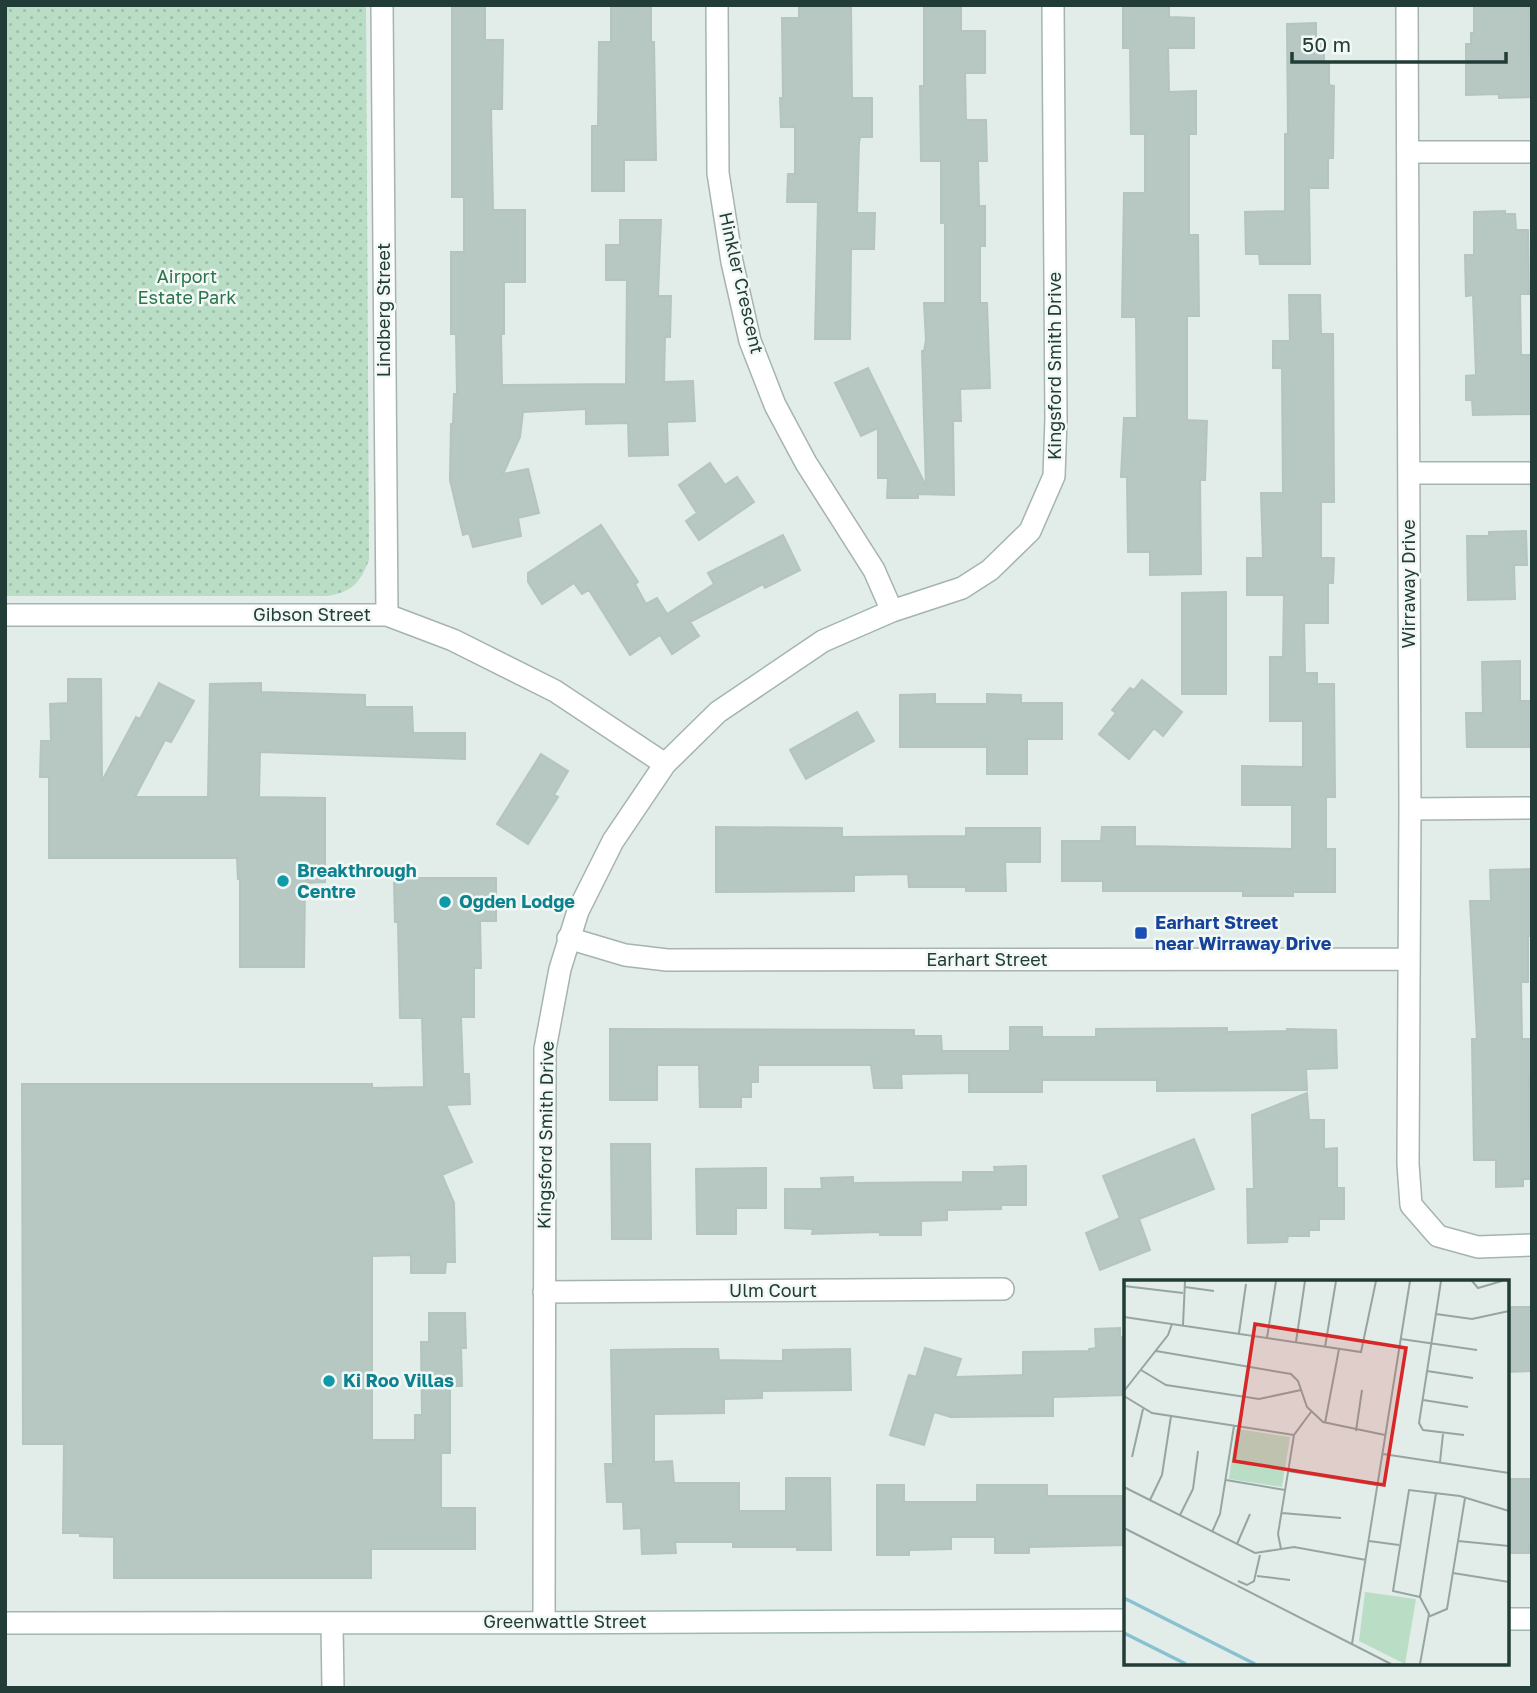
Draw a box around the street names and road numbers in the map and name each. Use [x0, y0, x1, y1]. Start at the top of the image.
street label: Hinkler Crescent [715, 210, 769, 356]
street label: Lindberg Street [372, 243, 394, 377]
street label: Kingsford Smith Drive [1043, 272, 1065, 460]
street label: Wirraway Drive [1397, 519, 1419, 649]
street label: Gibson Street [253, 603, 371, 625]
street label: Earhart Street [926, 948, 1048, 970]
street label: Kingsford Smith Drive [532, 1041, 558, 1229]
street label: Ulm Court [729, 1279, 817, 1301]
street label: Greenwattle Street [483, 1610, 647, 1632]

